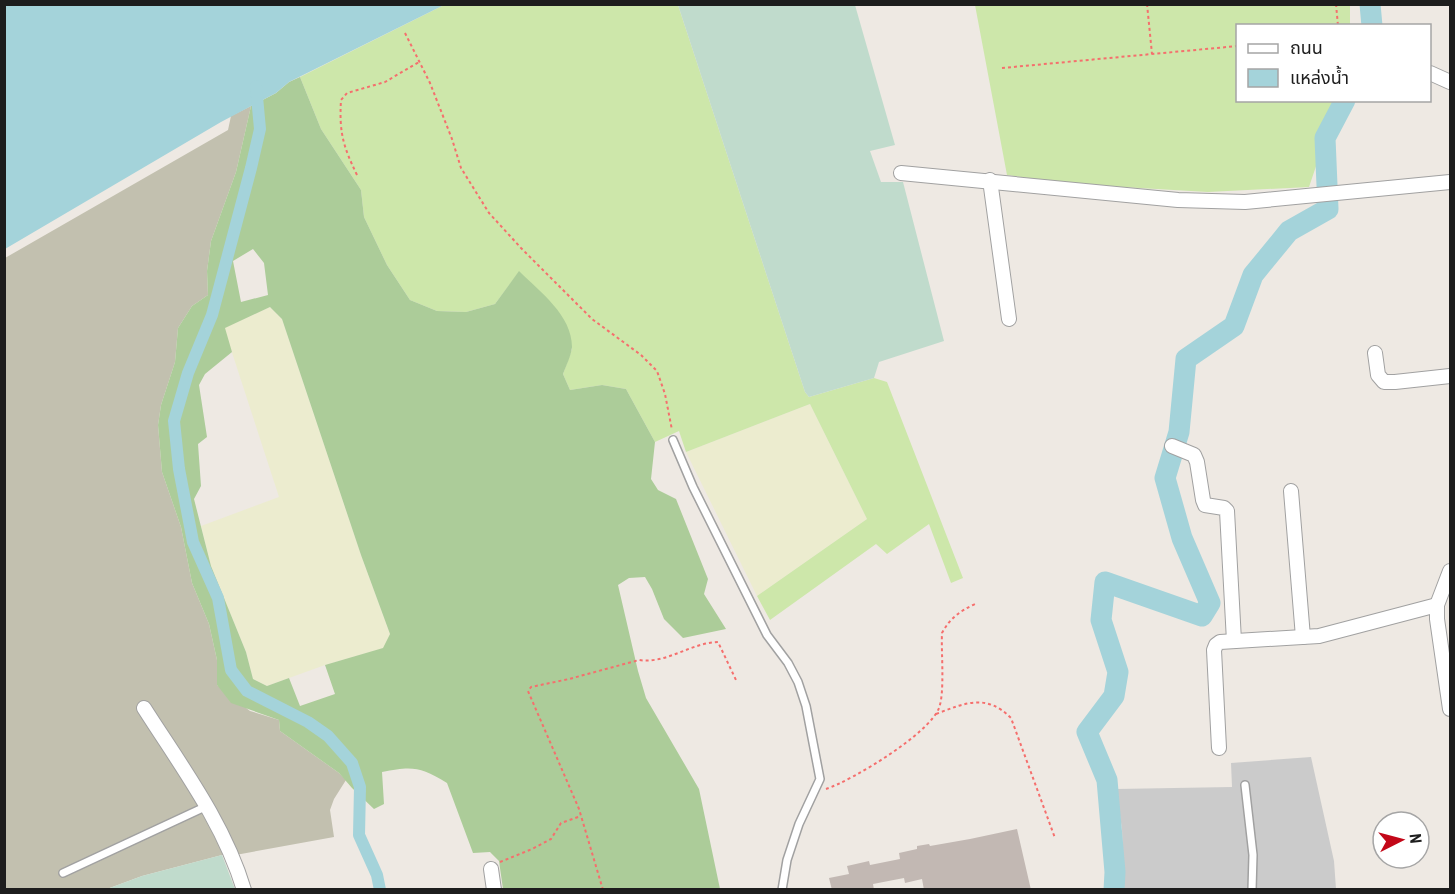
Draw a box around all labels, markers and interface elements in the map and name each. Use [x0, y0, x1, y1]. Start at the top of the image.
legend [1236, 24, 1431, 102]
text: ถนน [1290, 37, 1323, 58]
text: แหล่งน้ำ [1290, 65, 1349, 88]
north arrow [1371, 810, 1431, 870]
text: N [1405, 833, 1425, 844]

